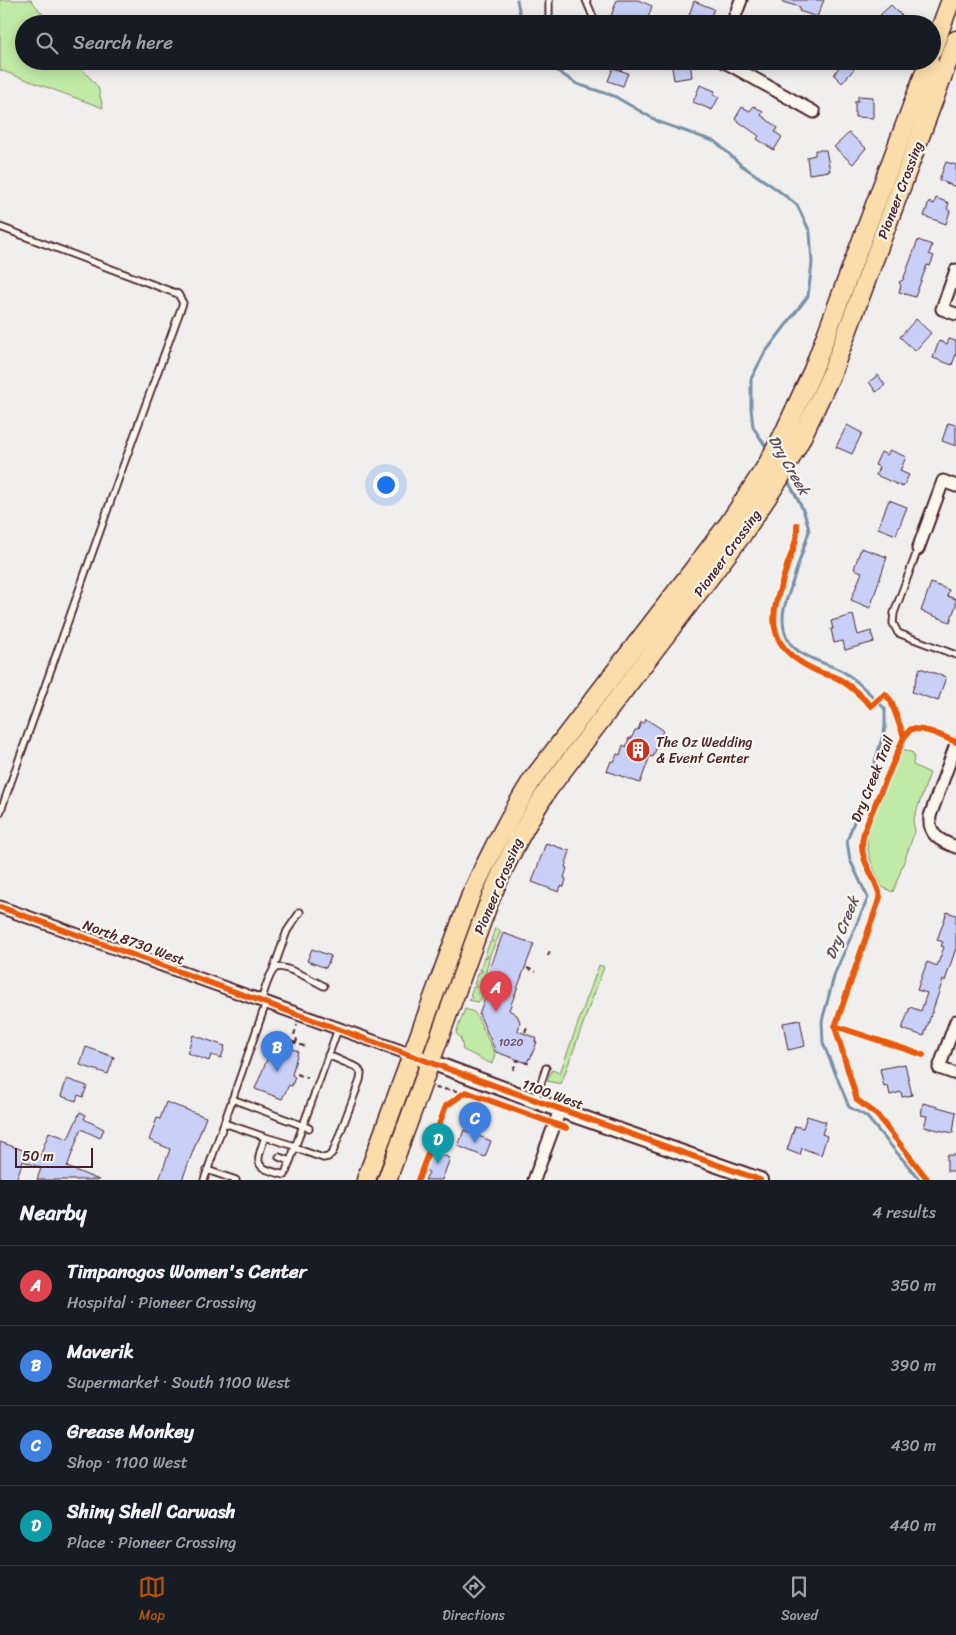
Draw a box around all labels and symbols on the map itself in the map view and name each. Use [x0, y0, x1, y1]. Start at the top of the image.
street label: Pioneer Crossing [870, 137, 931, 243]
water label: Dry Creek [761, 430, 818, 502]
your location [373, 472, 399, 498]
street label: Pioneer Crossing [687, 504, 768, 602]
place label: The Oz Wedding & Event Center [656, 730, 753, 771]
street label: Dry Creek Trail [844, 731, 902, 826]
building icon: The Oz Wedding & Event Center [625, 737, 651, 763]
street label: Pioneer Crossing [467, 834, 530, 939]
water label: Dry Creek [818, 891, 867, 963]
street label: North 8730 West [79, 912, 188, 972]
pin: A [480, 971, 512, 1012]
pin: B [261, 1031, 293, 1072]
house number: 1020 [499, 1033, 524, 1052]
street label: 1100 West [519, 1072, 587, 1117]
pin: C [459, 1102, 491, 1143]
pin: D [422, 1123, 454, 1164]
scale bar [15, 1145, 92, 1168]

